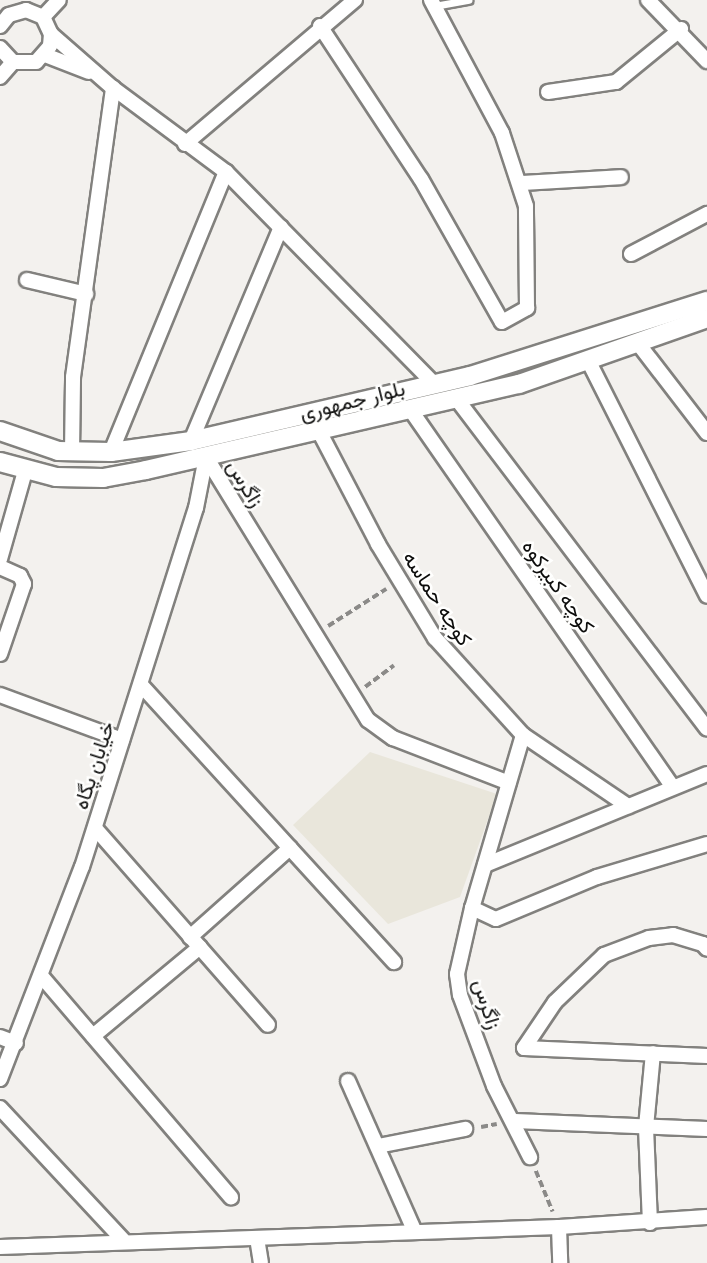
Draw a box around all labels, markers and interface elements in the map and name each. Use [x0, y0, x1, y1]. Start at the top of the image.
street label: بلوار جمهوری [297, 375, 407, 425]
street label: زاگرس [222, 455, 270, 511]
street label: کوچه کبیرکوه [518, 534, 600, 638]
street label: کوچه حماسه [398, 546, 478, 650]
street label: خیابان پگاه [67, 718, 119, 812]
street label: زاگرس [468, 976, 508, 1032]

